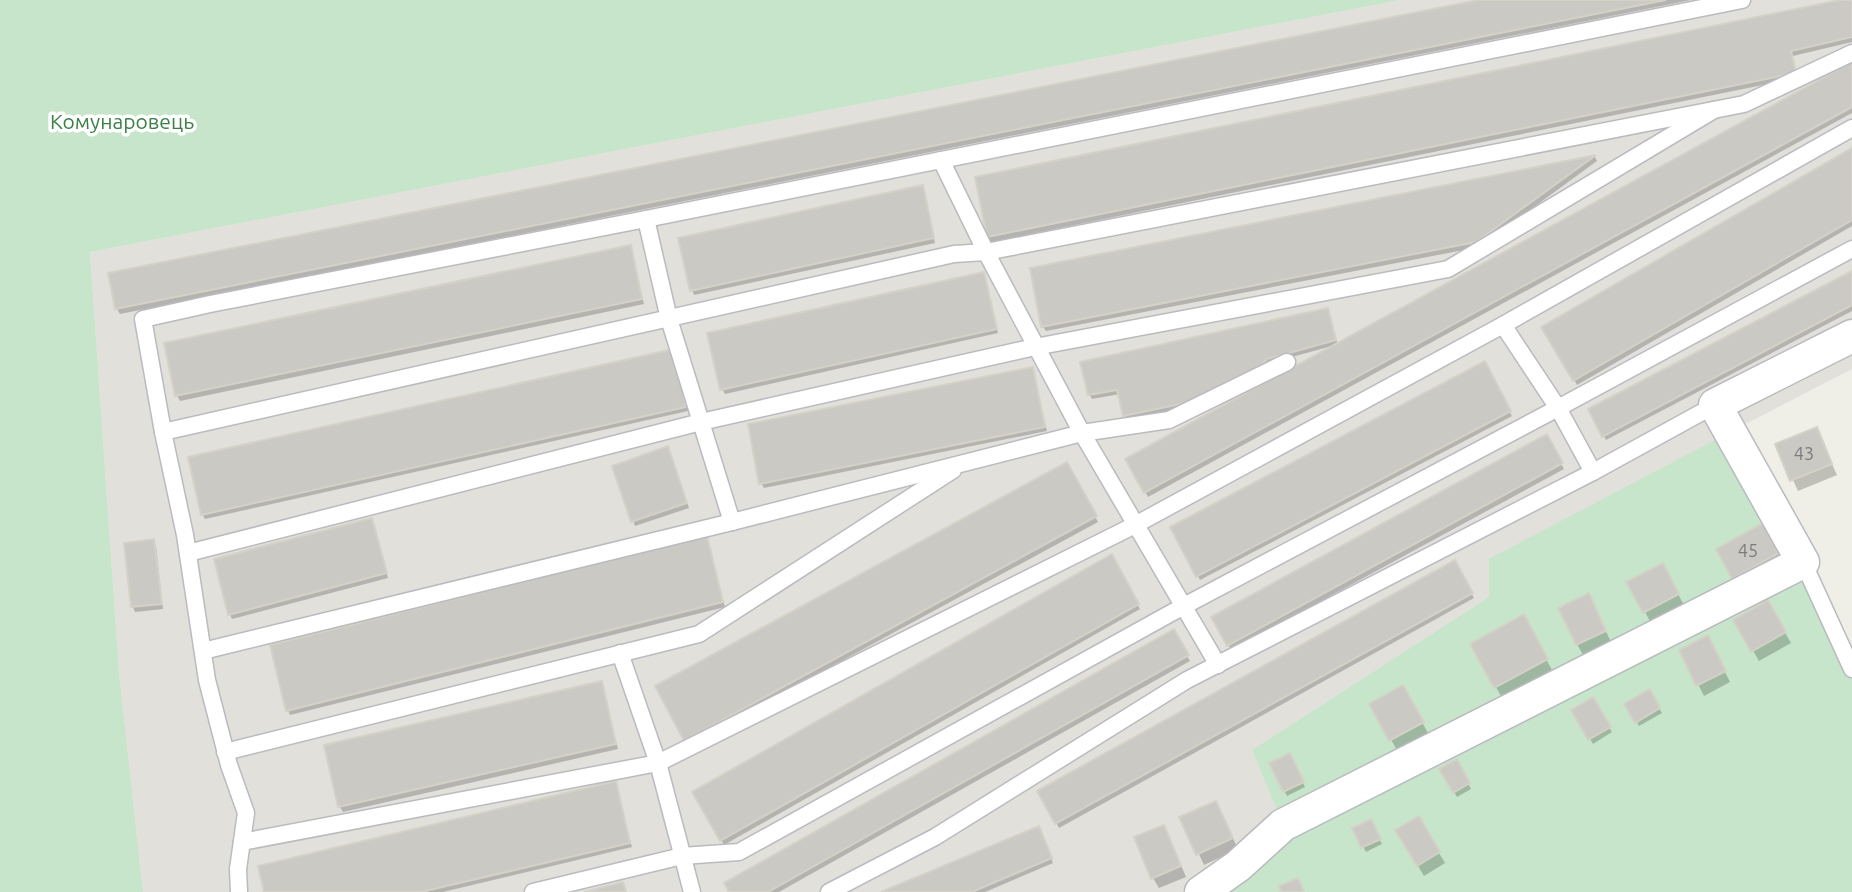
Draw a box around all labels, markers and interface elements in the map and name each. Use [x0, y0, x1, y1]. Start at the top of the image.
park label: Комунаровець [50, 109, 194, 133]
house number: 43 [1794, 443, 1814, 463]
house number: 45 [1738, 540, 1758, 560]

